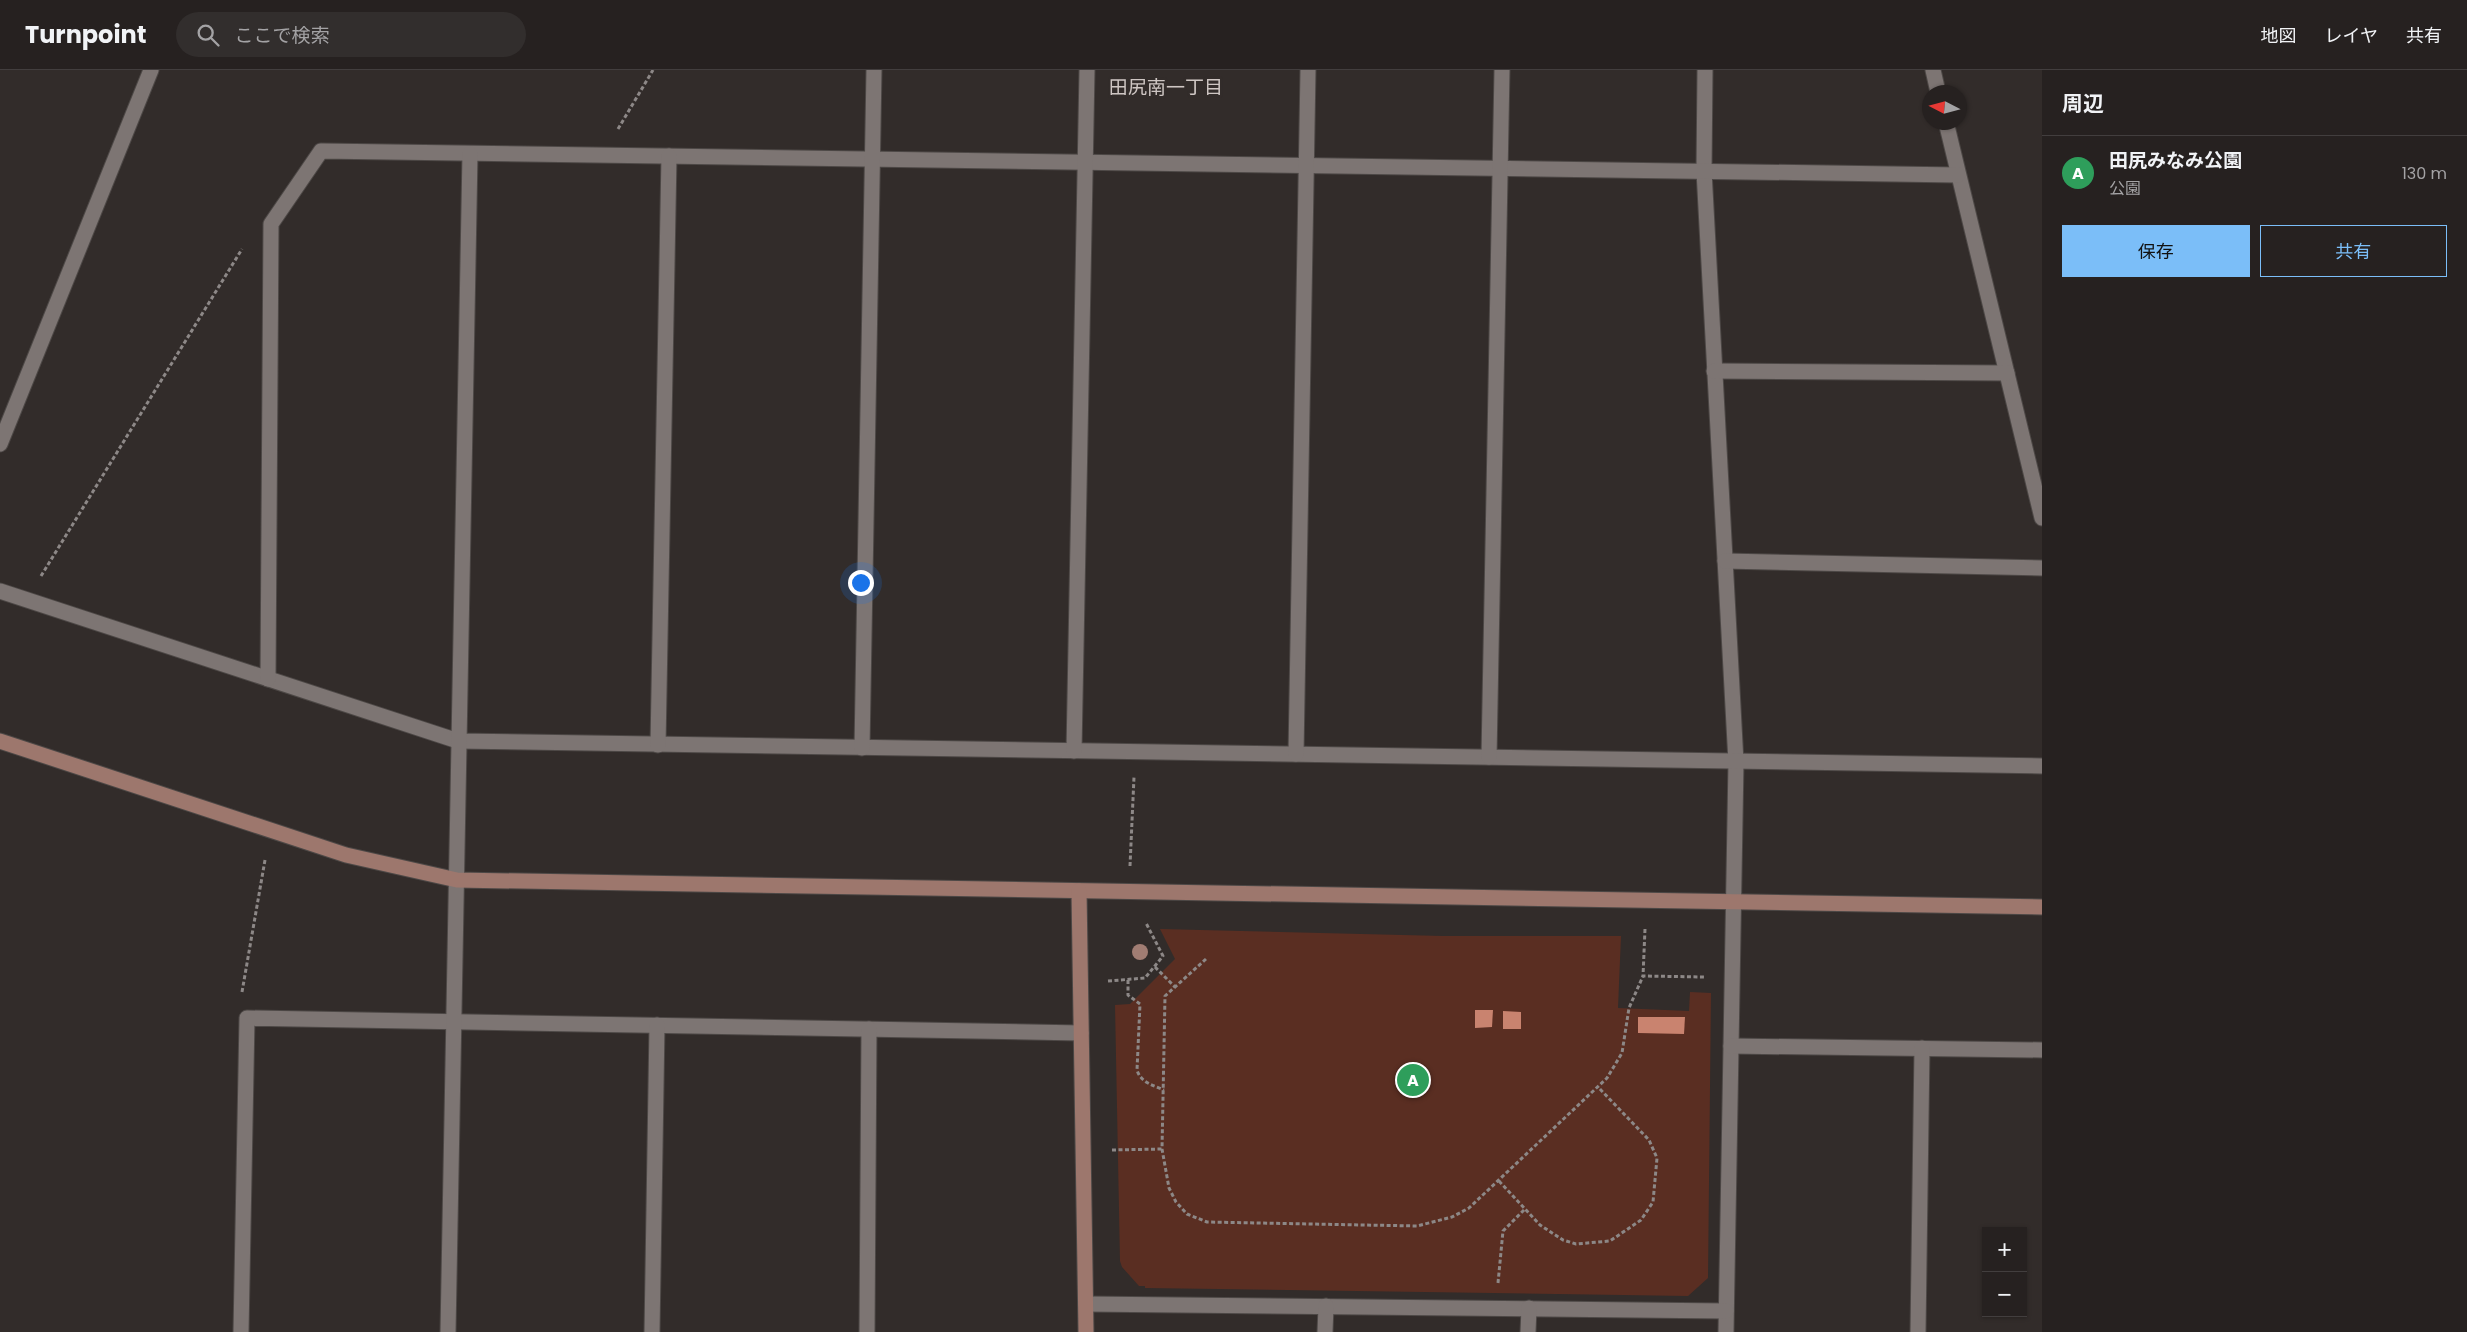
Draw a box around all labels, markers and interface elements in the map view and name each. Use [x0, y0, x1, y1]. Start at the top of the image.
search box [176, 12, 526, 57]
text: Turnpoint [25, 18, 146, 51]
icon: search [194, 21, 222, 49]
text: ここで検索 [234, 22, 329, 49]
text: 地図 [2261, 23, 2297, 48]
text: レイヤ [2325, 23, 2378, 48]
text: 共有 [2406, 23, 2442, 48]
district label: 田尻南一丁目 [1109, 74, 1223, 101]
north arrow [1922, 85, 1967, 130]
text: 周辺 [2062, 89, 2104, 118]
text: 田尻みなみ公園 [2109, 147, 2242, 174]
text: A [2072, 162, 2084, 185]
text: 130 m [2402, 162, 2447, 185]
text: 公園 [2109, 177, 2141, 200]
button: 保存 [2062, 225, 2250, 277]
button: 共有 [2260, 225, 2447, 277]
your location [848, 570, 874, 596]
pin: A [1397, 1061, 1429, 1099]
map controls [1982, 1227, 2027, 1317]
button: + [1982, 1227, 2027, 1272]
button: − [1982, 1272, 2027, 1317]

